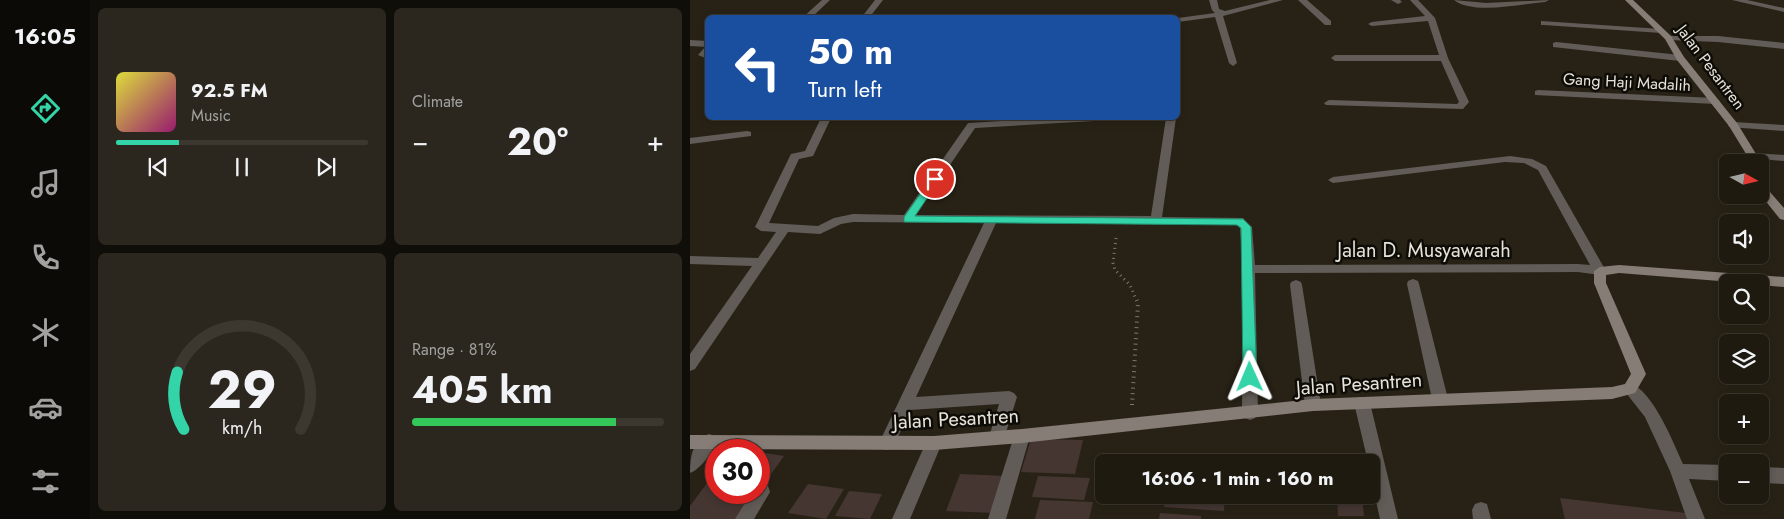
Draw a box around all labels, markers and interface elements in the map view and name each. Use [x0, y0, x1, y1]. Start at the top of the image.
street label: Jalan Pesantren [1670, 18, 1751, 114]
text: 16:05 [14, 20, 76, 52]
text: 50 m [808, 27, 893, 77]
icon: left [725, 35, 790, 100]
street label: Gang Haji Madalih [1562, 67, 1692, 97]
text: Turn left [808, 73, 882, 105]
text: 92.5 FM [191, 77, 268, 104]
text: Climate [412, 90, 463, 113]
icon: directions [28, 91, 63, 126]
text: Music [191, 104, 231, 127]
text: 20° [507, 114, 568, 169]
text: − [412, 121, 429, 162]
text: + [647, 121, 664, 162]
icon: previous [144, 153, 172, 181]
icon: pause [228, 153, 256, 181]
icon: next [312, 153, 340, 181]
north arrow [1719, 154, 1769, 204]
map controls [1719, 154, 1769, 504]
pin [914, 158, 956, 200]
icon: arrive [921, 165, 949, 193]
icon: music [28, 166, 63, 201]
button: sound [1719, 214, 1769, 264]
street label: Jalan D. Musyawarah [1334, 236, 1511, 265]
icon: phone [28, 240, 63, 275]
button: search [1719, 274, 1769, 324]
icon: climate [28, 315, 63, 350]
button: layers [1719, 334, 1769, 384]
text: Range · 81% [412, 338, 497, 361]
position arrow [1223, 350, 1275, 402]
text: 29 [208, 352, 276, 428]
text: 405 km [412, 362, 553, 417]
street label: Jalan Pesantren [1292, 365, 1423, 403]
icon: car [28, 390, 63, 425]
button: + [1719, 394, 1769, 444]
street label: Jalan Pesantren [889, 401, 1020, 437]
text: km/h [222, 415, 262, 441]
speed limit sign: 30 [705, 439, 770, 504]
button: − [1719, 454, 1769, 504]
icon: filters [28, 464, 63, 499]
text: 16:06 · 1 min · 160 m [1141, 465, 1334, 492]

